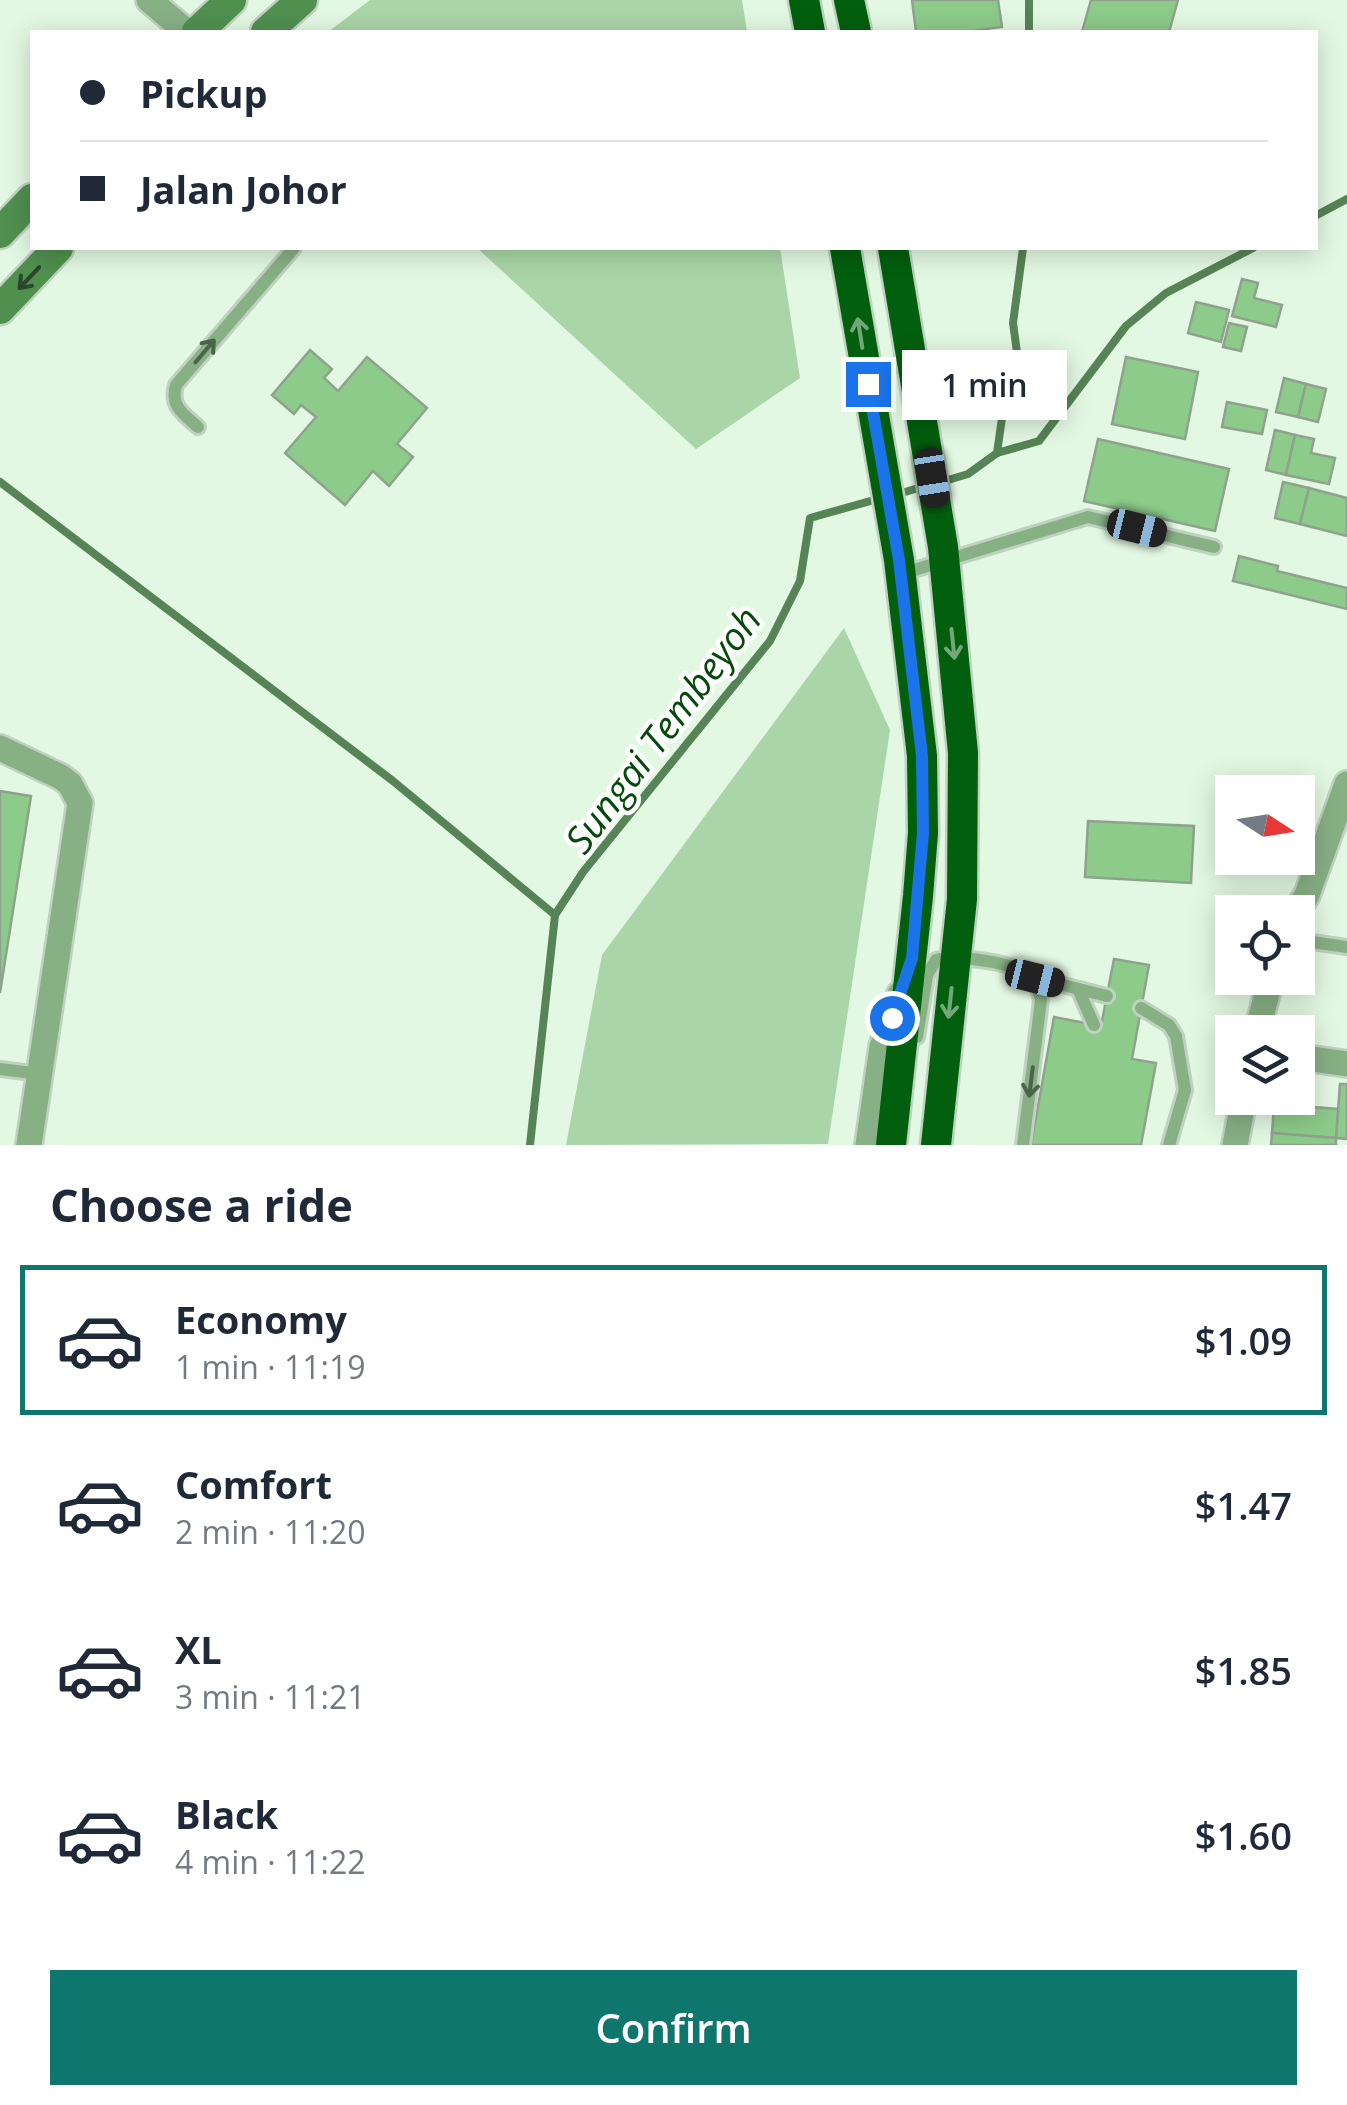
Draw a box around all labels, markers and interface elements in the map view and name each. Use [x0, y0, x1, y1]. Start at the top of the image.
text: Pickup [140, 67, 268, 119]
text: Jalan Johor [140, 163, 347, 215]
one-way arrow [17, 266, 41, 290]
one-way arrow [850, 317, 868, 350]
one-way arrow [194, 339, 217, 364]
callout: 1 min [903, 349, 1068, 419]
route end [846, 362, 891, 407]
text: 1 min [941, 363, 1028, 406]
car [912, 446, 952, 510]
car [1104, 506, 1170, 550]
water label: Sungai Tembeyoh [552, 595, 772, 863]
one-way arrow [944, 628, 963, 660]
north arrow [1215, 775, 1315, 875]
map controls [1215, 775, 1315, 1115]
button: locate [1215, 895, 1315, 995]
car [1002, 956, 1068, 1000]
one-way arrow [940, 986, 959, 1019]
route start [870, 996, 915, 1041]
button: layers [1215, 1015, 1315, 1115]
one-way arrow [1021, 1065, 1040, 1098]
text: Choose a ride [50, 1174, 353, 1235]
text: Economy [175, 1293, 347, 1345]
icon: car [55, 1295, 145, 1385]
text: $1.09 [1195, 1314, 1292, 1366]
text: 1 min · 11:19 [175, 1345, 366, 1388]
text: Comfort [175, 1458, 332, 1510]
icon: car [55, 1460, 145, 1550]
text: $1.47 [1195, 1479, 1292, 1531]
text: 2 min · 11:20 [175, 1510, 366, 1553]
text: XL [175, 1623, 222, 1675]
icon: car [55, 1625, 145, 1715]
text: $1.85 [1195, 1644, 1292, 1696]
text: 3 min · 11:21 [175, 1675, 366, 1718]
text: Black [175, 1788, 278, 1840]
icon: car [55, 1790, 145, 1880]
text: $1.60 [1195, 1809, 1292, 1861]
text: 4 min · 11:22 [175, 1840, 366, 1883]
button: Confirm [50, 1970, 1297, 2085]

